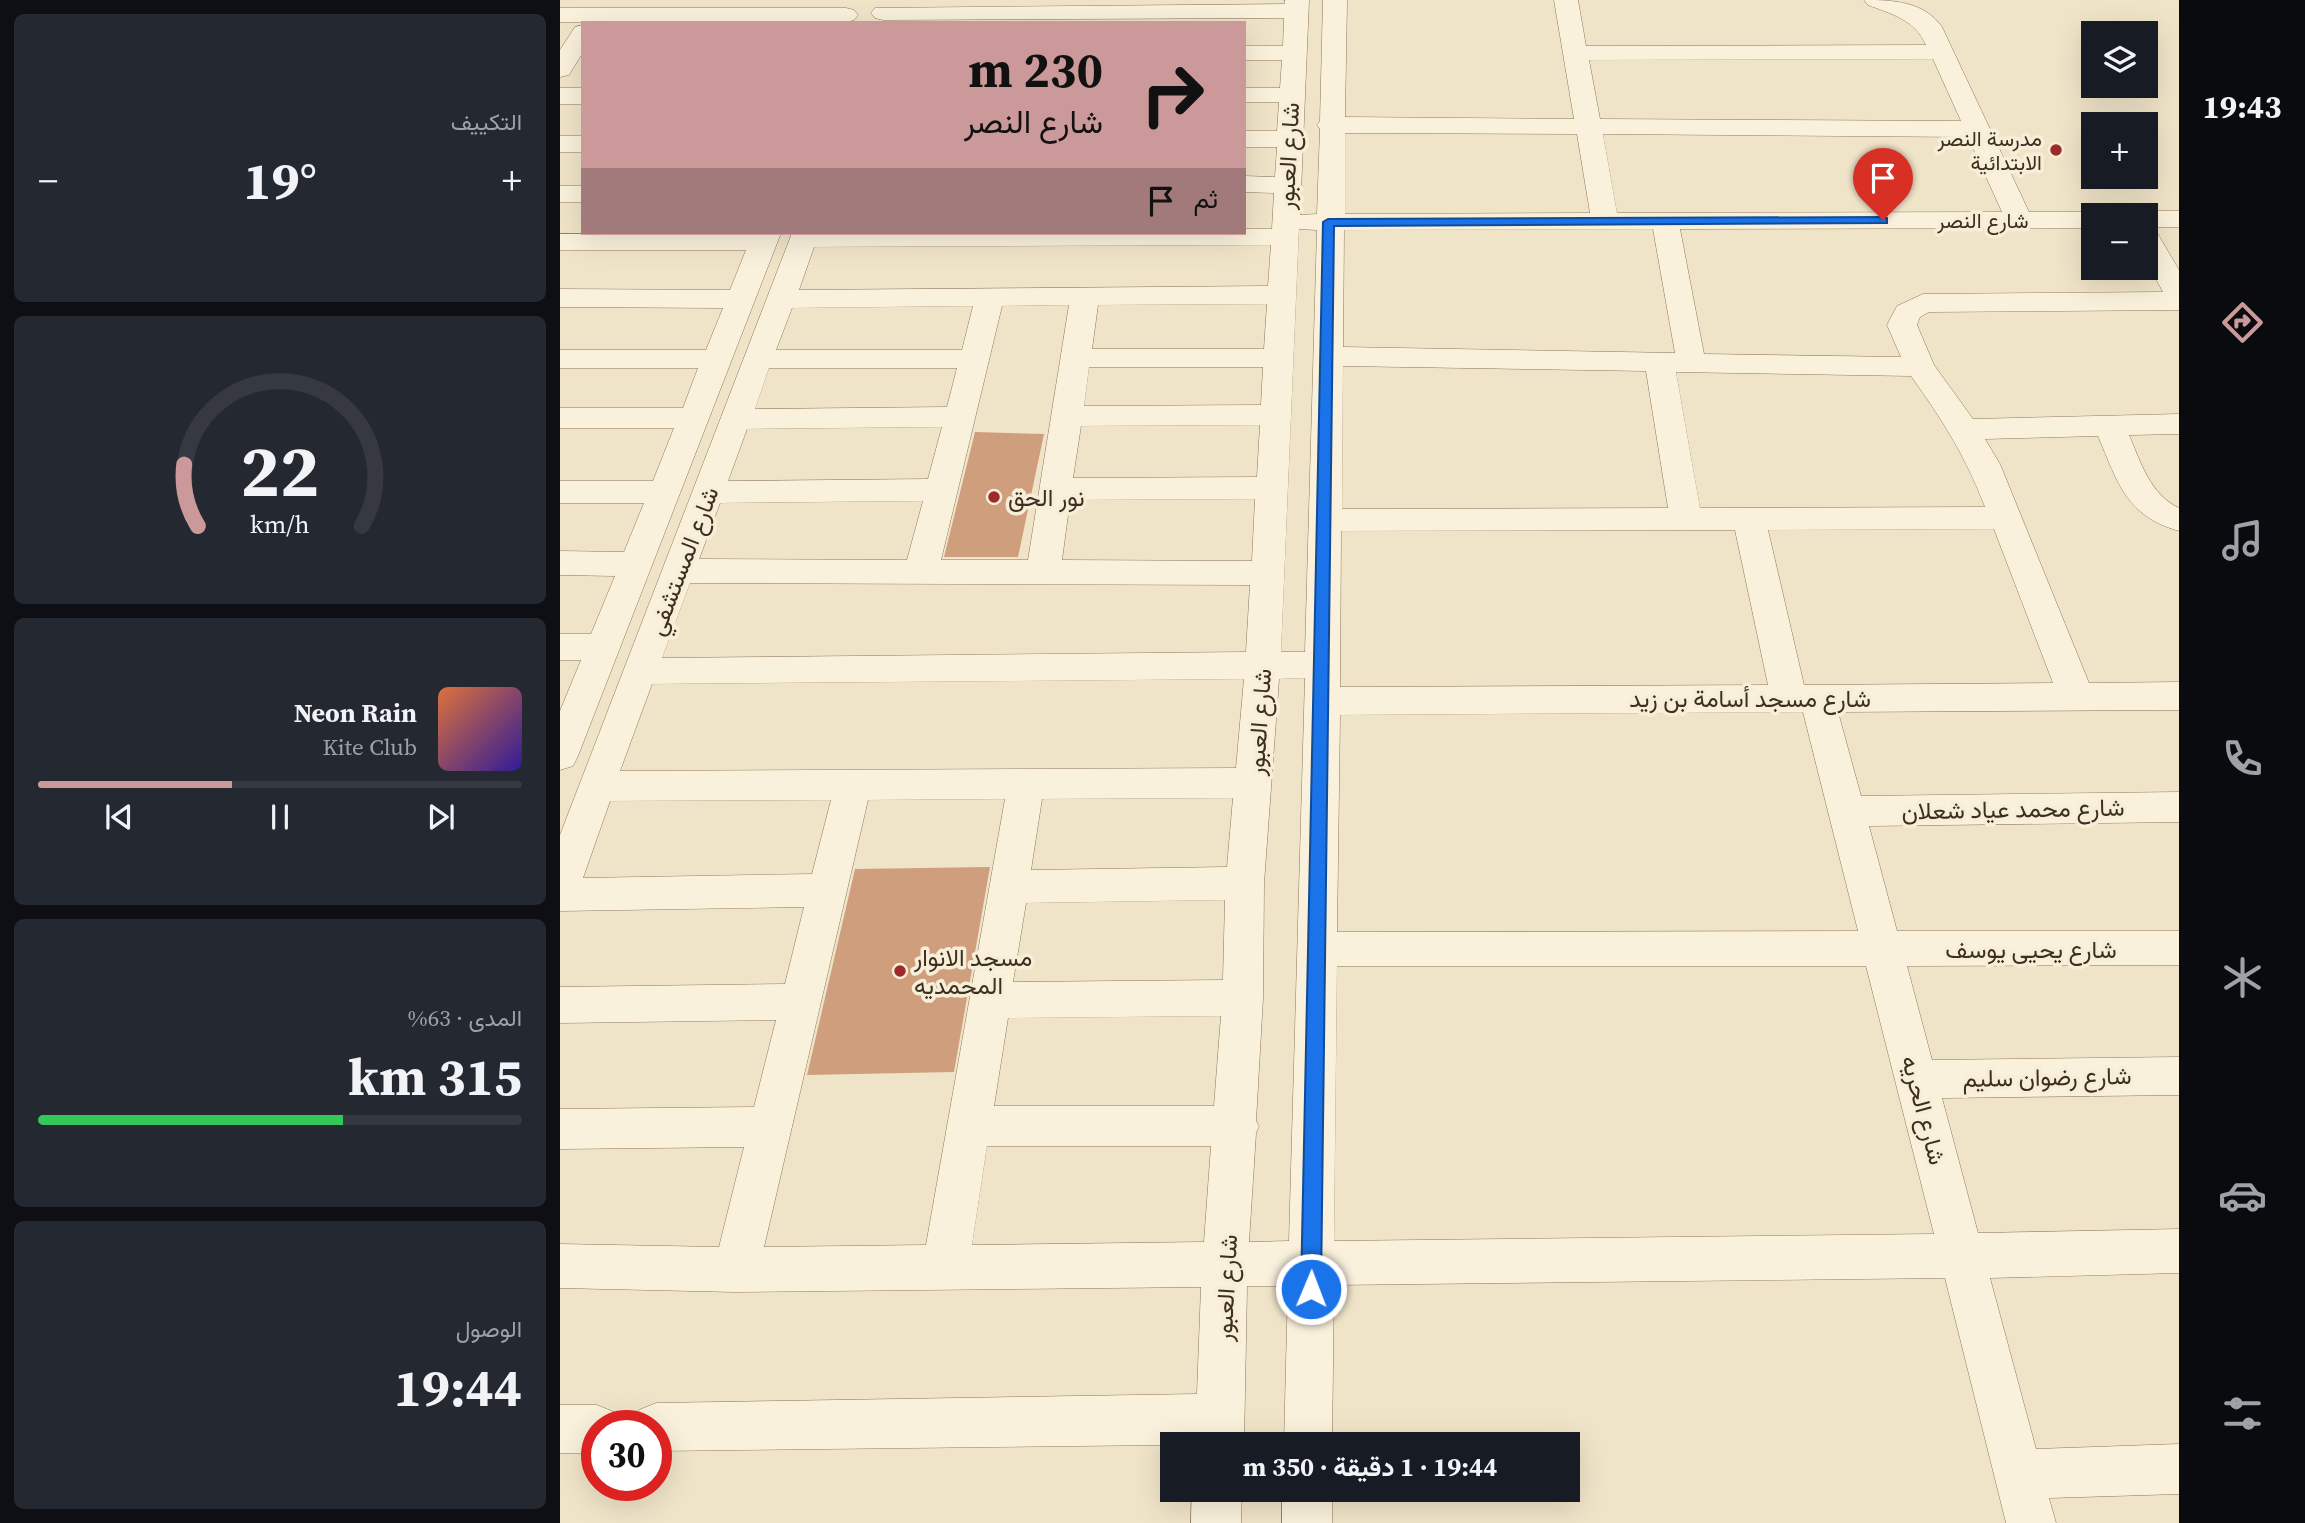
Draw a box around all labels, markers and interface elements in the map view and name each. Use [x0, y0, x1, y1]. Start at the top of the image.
map controls [2081, 21, 2158, 280]
button: layers [2081, 21, 2158, 98]
text: 230 m [968, 36, 1103, 103]
icon: right [1127, 49, 1218, 140]
text: 19:43 [2203, 85, 2282, 129]
text: شارع النصر [964, 100, 1103, 144]
street label: شارع العبور [1269, 102, 1307, 211]
text: التكييف [451, 106, 522, 138]
button: + [2081, 112, 2158, 189]
place label: مدرسة النصر الابتدائية [1937, 124, 2042, 177]
marker: مدرسة النصر الابتدائية [2048, 142, 2064, 158]
text: 19° [243, 145, 317, 216]
pin [1853, 148, 1913, 220]
text: − [38, 155, 58, 207]
text: + [502, 155, 522, 207]
icon: arrive [1864, 159, 1902, 197]
text: ثم [1194, 181, 1218, 217]
icon: arrive [1142, 182, 1180, 220]
button: − [2081, 203, 2158, 280]
street label: شارع النصر [1936, 206, 2029, 235]
icon: directions [2218, 298, 2267, 347]
text: 22 [241, 421, 319, 520]
place label: نور الحق [1008, 481, 1085, 514]
street label: شارع المستشفي [640, 482, 729, 641]
marker: نور الحق [986, 489, 1002, 505]
text: km/h [250, 506, 310, 540]
icon: music [2218, 516, 2267, 565]
street label: شارع العبور [1239, 667, 1279, 778]
street label: شارع مسجد أسامة بن زيد [1629, 682, 1871, 715]
text: Neon Rain [294, 695, 417, 731]
text: Kite Club [322, 731, 417, 763]
icon: phone [2218, 734, 2267, 783]
street label: شارع محمد عياد شعلان [1901, 791, 2125, 827]
icon: previous [100, 798, 138, 836]
icon: pause [261, 798, 299, 836]
icon: next [422, 798, 460, 836]
street label: شارع يحيى يوسف [1945, 933, 2117, 966]
place label: مسجد الانوار المحمديه [913, 941, 1032, 1002]
icon: climate [2218, 953, 2267, 1002]
marker: مسجد الانوار المحمديه [892, 963, 908, 979]
text: المدى · 63% [408, 1002, 522, 1034]
text: 315 km [348, 1041, 522, 1112]
street label: شارع الحريه [1894, 1052, 1954, 1168]
street label: شارع رضوان سليم [1962, 1059, 2132, 1095]
icon: car [2218, 1171, 2267, 1220]
street label: شارع العبور [1207, 1234, 1245, 1343]
position arrow [1274, 1252, 1348, 1326]
text: الوصول [456, 1313, 522, 1345]
text: 19:44 [394, 1352, 522, 1423]
icon: filters [2218, 1389, 2267, 1438]
speed limit sign: 30 [581, 1410, 672, 1501]
text: 19:44 · 1 دقيقة · 350 m [1243, 1449, 1497, 1485]

